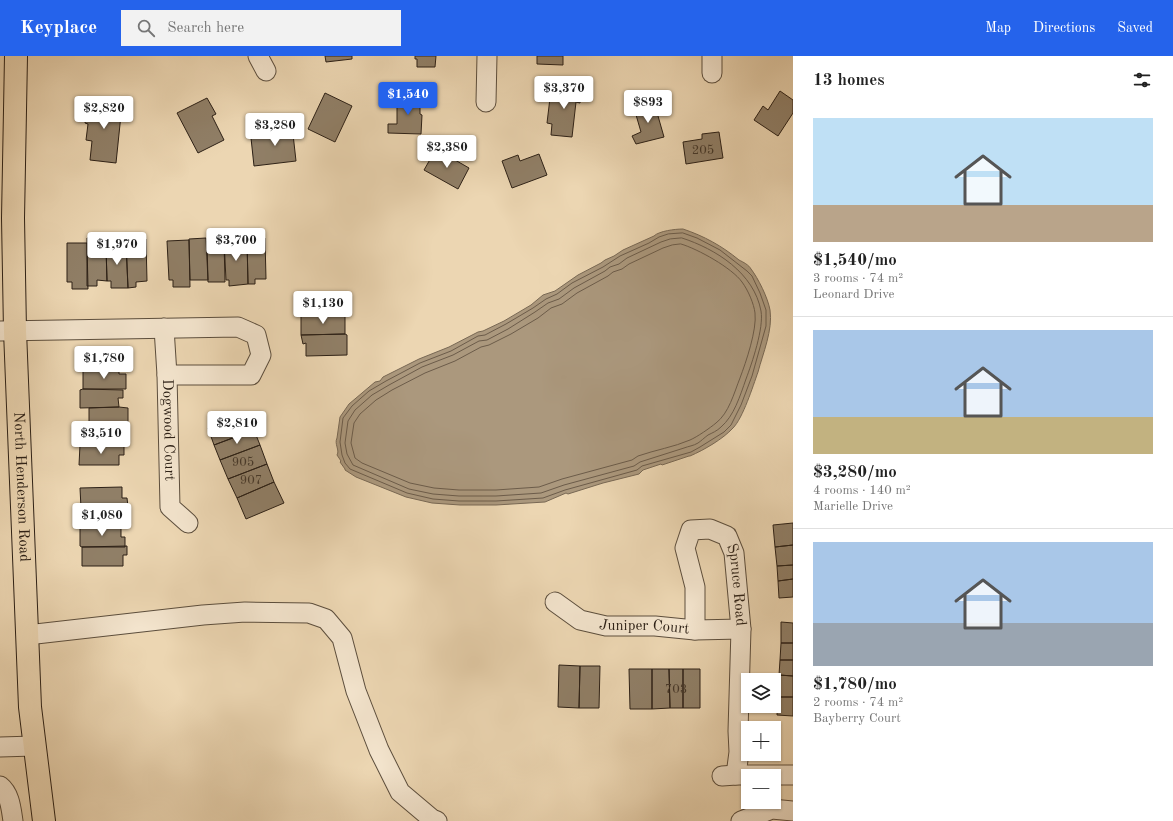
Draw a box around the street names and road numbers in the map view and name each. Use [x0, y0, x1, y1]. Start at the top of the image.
street label: Dogwood Court [160, 379, 177, 481]
street label: North Henderson Road [11, 411, 32, 562]
street label: Spruce Road [724, 542, 748, 627]
street label: Juniper Court [598, 617, 690, 637]

